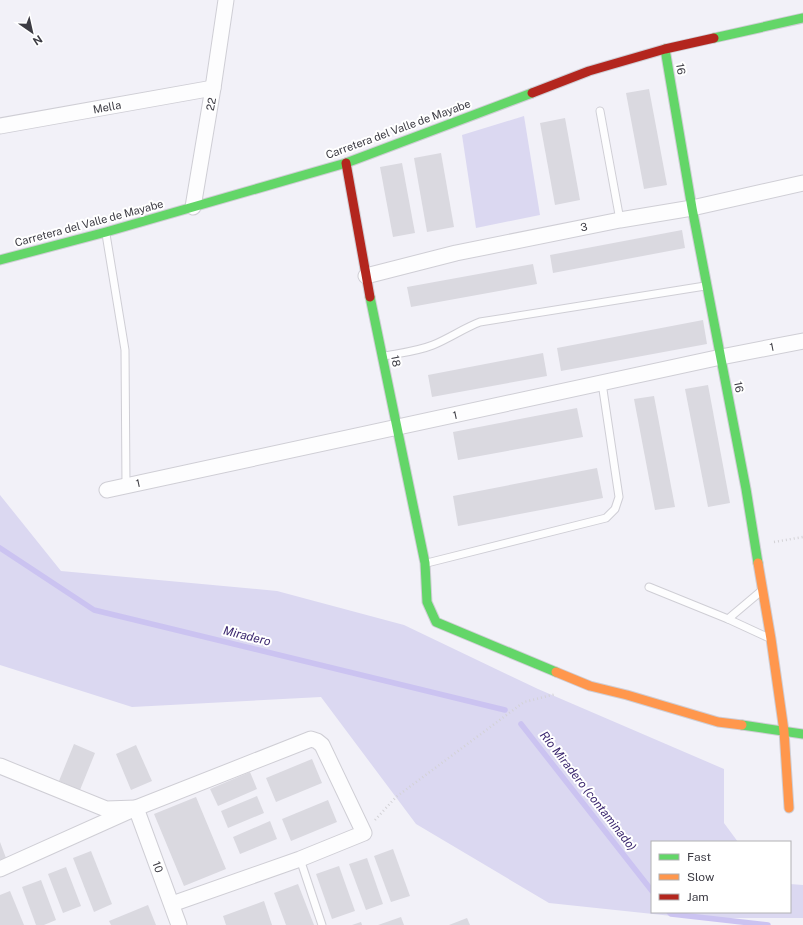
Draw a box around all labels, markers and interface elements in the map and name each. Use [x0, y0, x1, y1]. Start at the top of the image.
north arrow [12, 12, 52, 52]
text: N [31, 33, 45, 48]
street label: 16 [674, 62, 688, 76]
street label: 22 [204, 96, 218, 112]
street label: Carretera del Valle de Mayabe [324, 97, 472, 161]
street label: Mella [92, 99, 122, 115]
street label: Carretera del Valle de Mayabe [13, 197, 165, 249]
street label: 3 [579, 220, 589, 234]
street label: 1 [769, 341, 775, 353]
street label: 18 [389, 354, 403, 368]
street label: 16 [732, 380, 746, 394]
street label: 1 [452, 409, 458, 421]
street label: 1 [135, 477, 141, 489]
water label: Miradero [222, 623, 273, 649]
water label: Río Miradero (contaminado) [537, 728, 639, 854]
legend [651, 841, 791, 913]
text: Fast [687, 850, 712, 864]
street label: 10 [150, 860, 166, 875]
text: Slow [687, 870, 715, 884]
text: Jam [687, 890, 709, 904]

